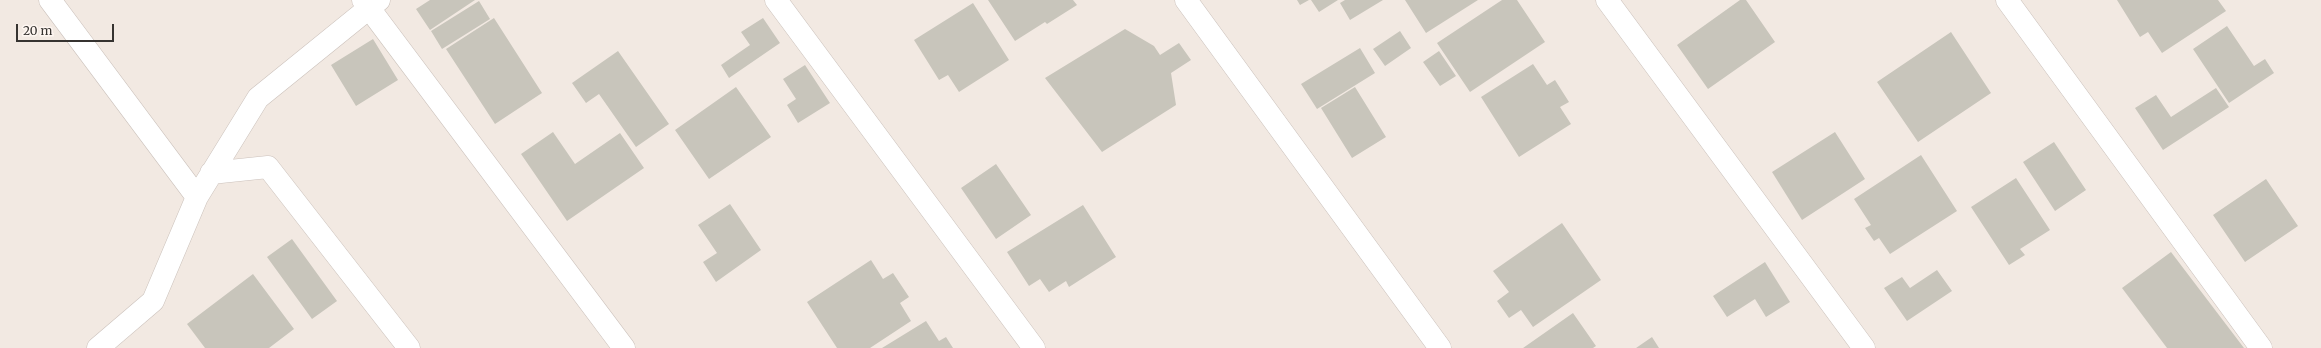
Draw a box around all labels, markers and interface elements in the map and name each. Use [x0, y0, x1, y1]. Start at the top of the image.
scale bar [18, 16, 116, 42]
text: 20 m [23, 23, 52, 38]

